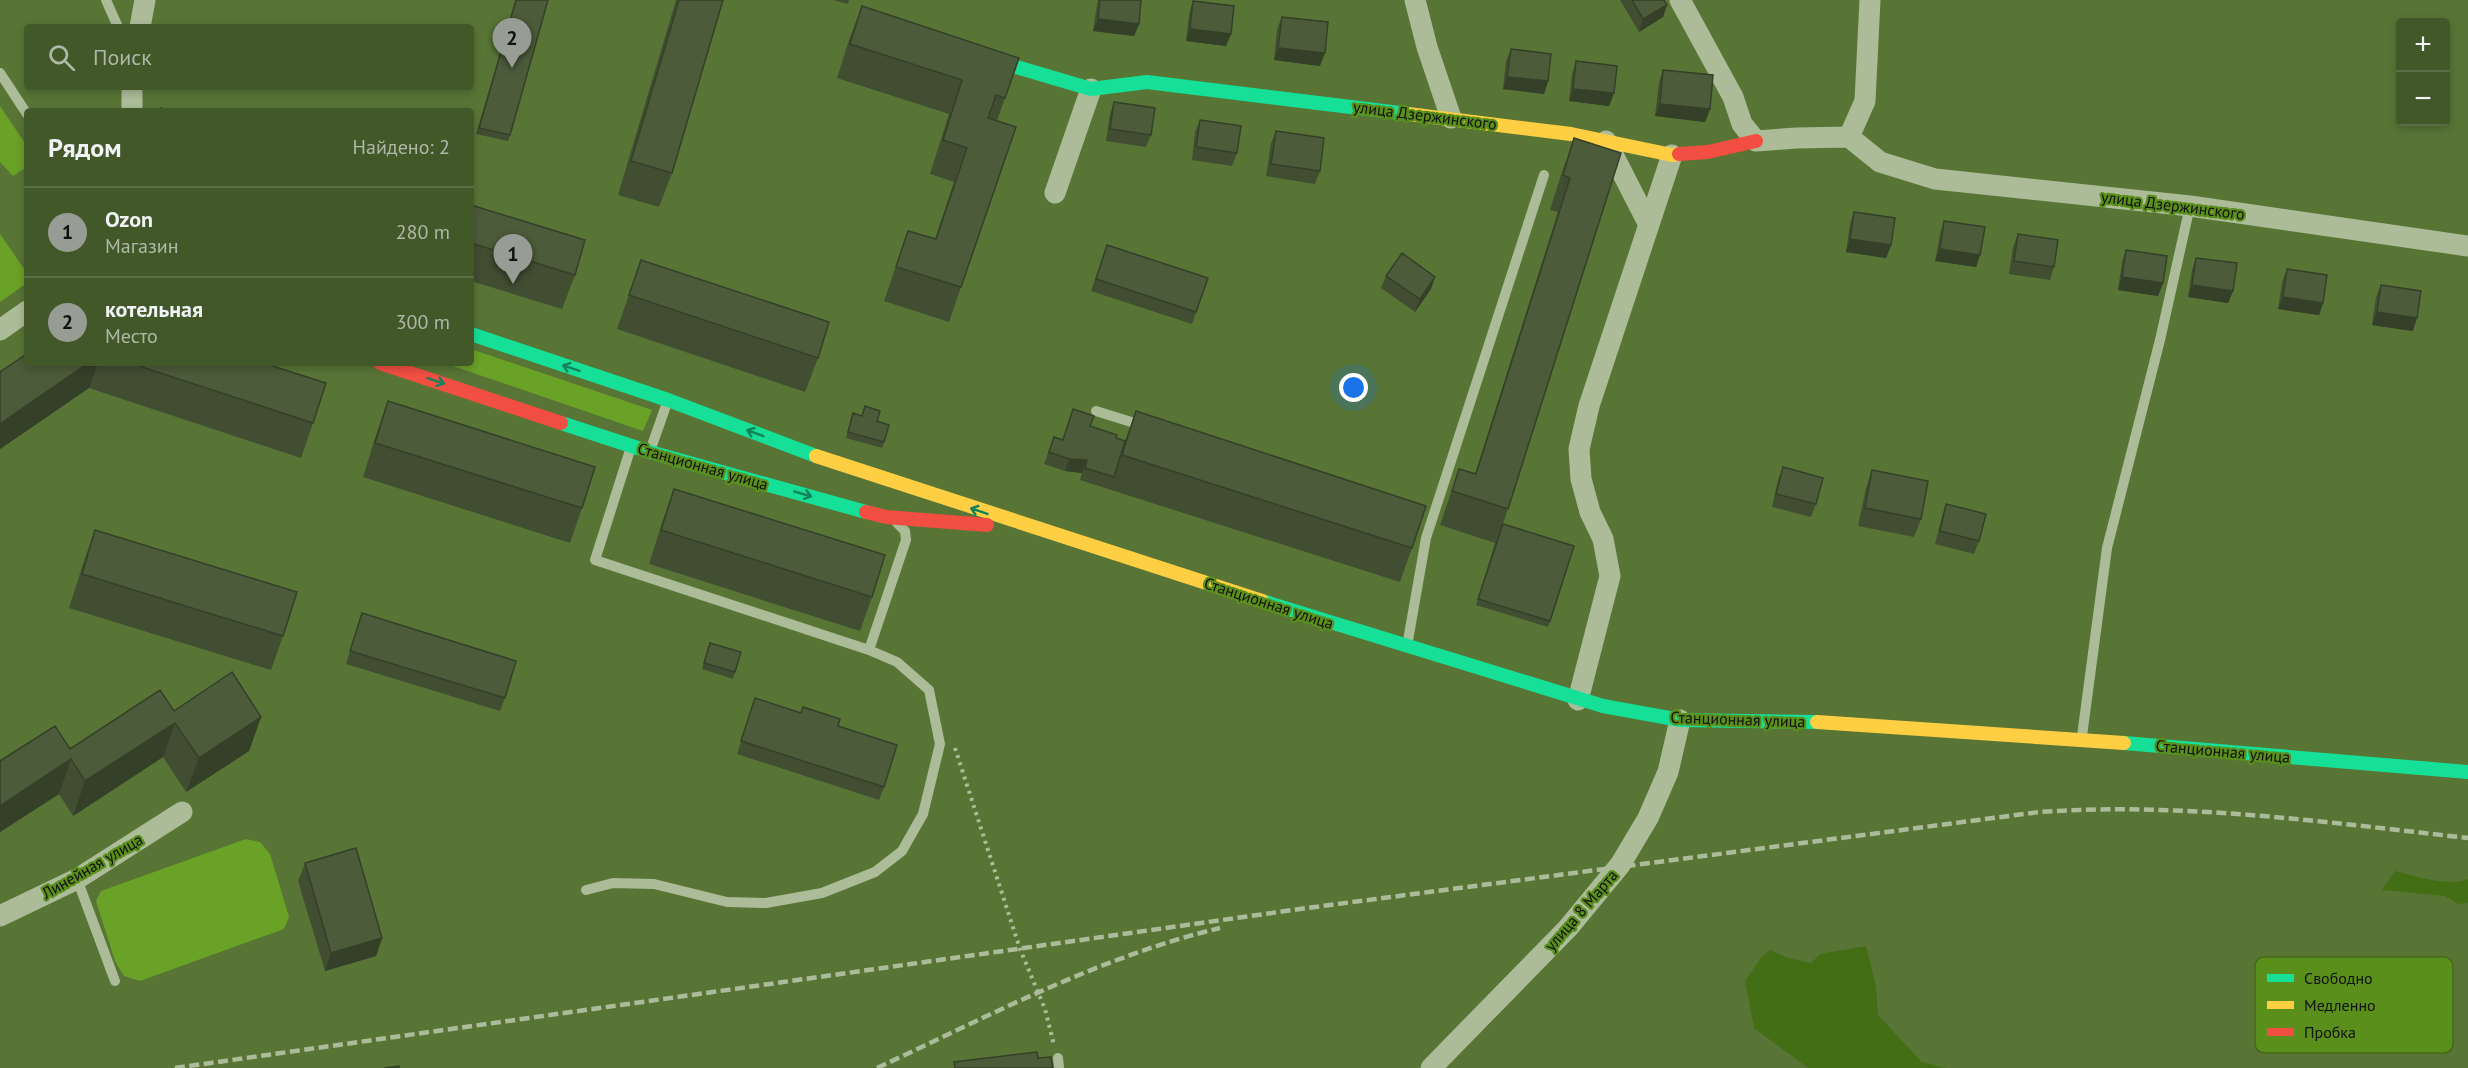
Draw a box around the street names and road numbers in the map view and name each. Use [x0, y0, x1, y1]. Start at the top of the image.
street label: улица Дзержинского [1352, 96, 1498, 134]
street label: улица Дзержинского [2100, 186, 2246, 224]
street label: Станционная улица [635, 438, 771, 494]
street label: Станционная улица [1202, 573, 1336, 633]
street label: Станционная улица [1670, 707, 1806, 731]
street label: Станционная улица [2155, 735, 2291, 767]
street label: Линейная улица [37, 829, 146, 904]
street label: улица 8 Марта [1540, 865, 1622, 955]

